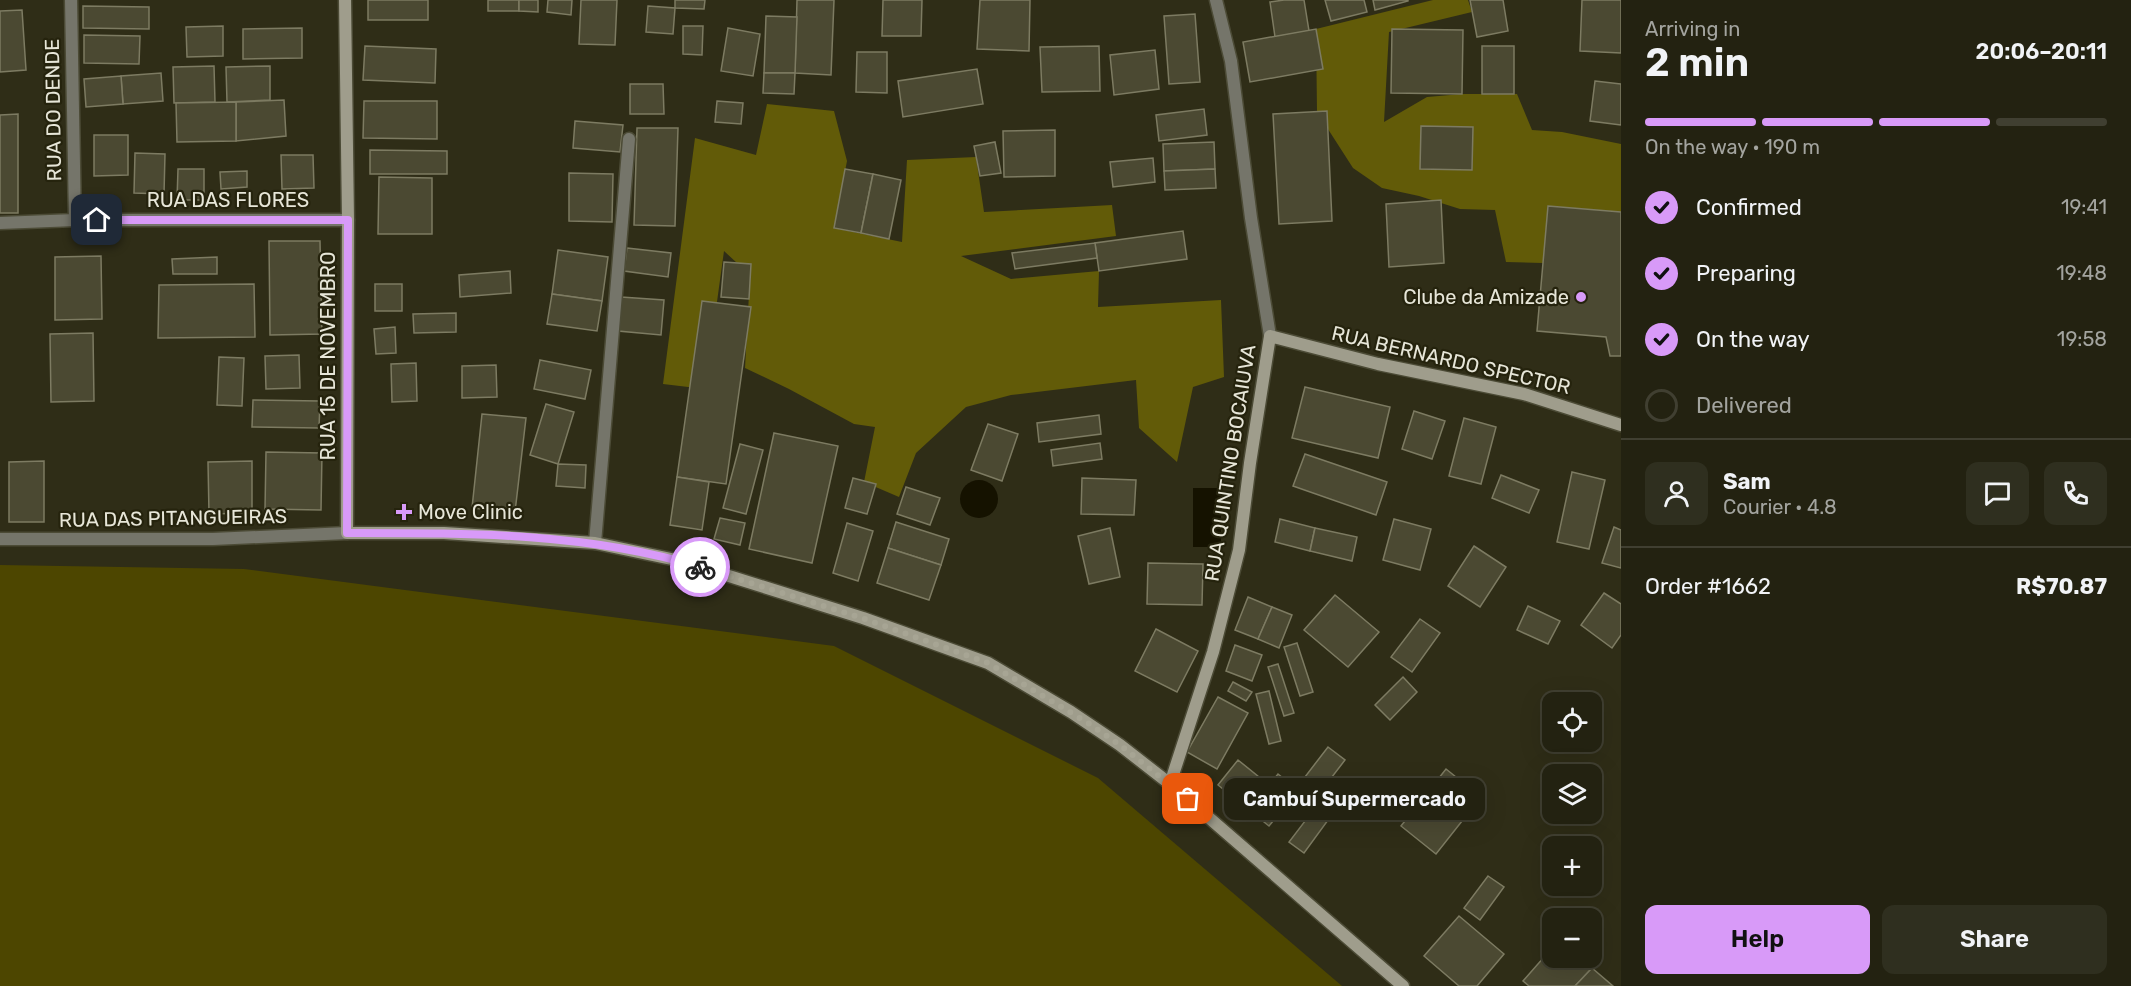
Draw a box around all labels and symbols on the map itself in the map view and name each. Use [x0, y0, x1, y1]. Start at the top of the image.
street label: RUA DO DENDE [40, 39, 66, 181]
street label: RUA DAS FLORES [147, 188, 309, 212]
pin [71, 194, 122, 245]
street label: RUA 15 DE NOVEMBRO [316, 252, 340, 460]
place label: Clube da Amizade [1403, 285, 1569, 309]
marker: Clube da Amizade [1574, 290, 1588, 304]
street label: RUA BERNARDO SPECTOR [1329, 321, 1573, 399]
street label: RUA QUINTINO BOCAIUVA [1199, 343, 1261, 583]
place label: Move Clinic [418, 500, 523, 524]
marker: Move Clinic [395, 503, 413, 521]
street label: RUA DAS PITANGUEIRAS [59, 504, 287, 532]
courier [670, 537, 730, 597]
pin [1162, 773, 1213, 824]
callout: Cambuí Supermercado [1224, 778, 1485, 820]

